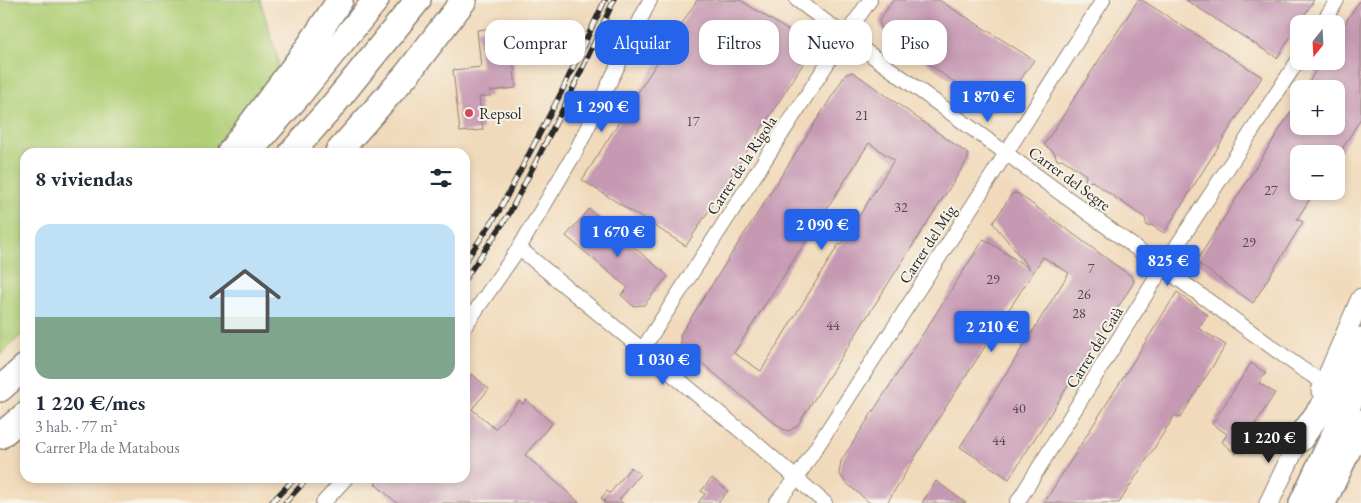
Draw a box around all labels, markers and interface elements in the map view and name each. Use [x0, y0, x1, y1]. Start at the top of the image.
north arrow [1290, 15, 1345, 70]
map controls [1290, 15, 1345, 200]
chip: Comprar [485, 20, 585, 65]
chip: Alquilar [595, 20, 689, 65]
chip: Filtros [699, 20, 779, 65]
chip: Nuevo [789, 20, 872, 65]
chip: Piso [882, 20, 947, 65]
pin: 1 870 € [942, 80, 1034, 123]
button: + [1290, 80, 1345, 135]
text: 1 870 € [961, 86, 1015, 107]
pin: 1 290 € [556, 90, 648, 133]
text: 1 290 € [575, 96, 629, 117]
place label: Repsol [479, 103, 522, 124]
house number: 21 [855, 106, 869, 124]
marker: Repsol [463, 107, 475, 119]
street label: Carrer de la Rigola [701, 111, 782, 219]
house number: 17 [686, 112, 700, 130]
street label: Carrer del Segre [1024, 141, 1115, 215]
button: − [1290, 145, 1345, 200]
icon: filters [427, 164, 455, 192]
text: 8 viviendas [35, 165, 133, 192]
house number: 27 [1264, 181, 1278, 199]
house number: 32 [894, 198, 908, 216]
street label: Carrer del Mig [894, 200, 961, 288]
pin: 2 090 € [776, 208, 868, 251]
text: 2 090 € [795, 214, 849, 235]
pin: 1 670 € [572, 216, 664, 258]
text: 1 670 € [591, 221, 645, 242]
house number: 29 [1242, 233, 1256, 251]
pin: 825 € [1133, 244, 1203, 287]
text: 825 € [1148, 250, 1189, 271]
icon: home [200, 256, 290, 346]
house number: 7 [1088, 259, 1095, 277]
house number: 29 [986, 270, 1000, 288]
house number: 26 [1077, 285, 1091, 303]
street label: Carrer del Gaià [1061, 302, 1128, 392]
house number: 28 [1072, 304, 1086, 322]
pin: 2 210 € [946, 310, 1038, 353]
house number: 44 [826, 316, 840, 334]
text: 2 210 € [965, 316, 1019, 337]
pin: 1 030 € [617, 344, 709, 386]
text: 1 030 € [636, 349, 690, 370]
text: 1 220 €/mes [35, 389, 145, 416]
house number: 40 [1012, 399, 1026, 417]
text: 3 hab. · 77 m² [35, 416, 117, 437]
pin: 1 220 € [1223, 422, 1315, 464]
text: 1 220 € [1242, 427, 1296, 448]
house number: 44 [992, 431, 1006, 449]
text: Carrer Pla de Matabous [35, 437, 180, 458]

